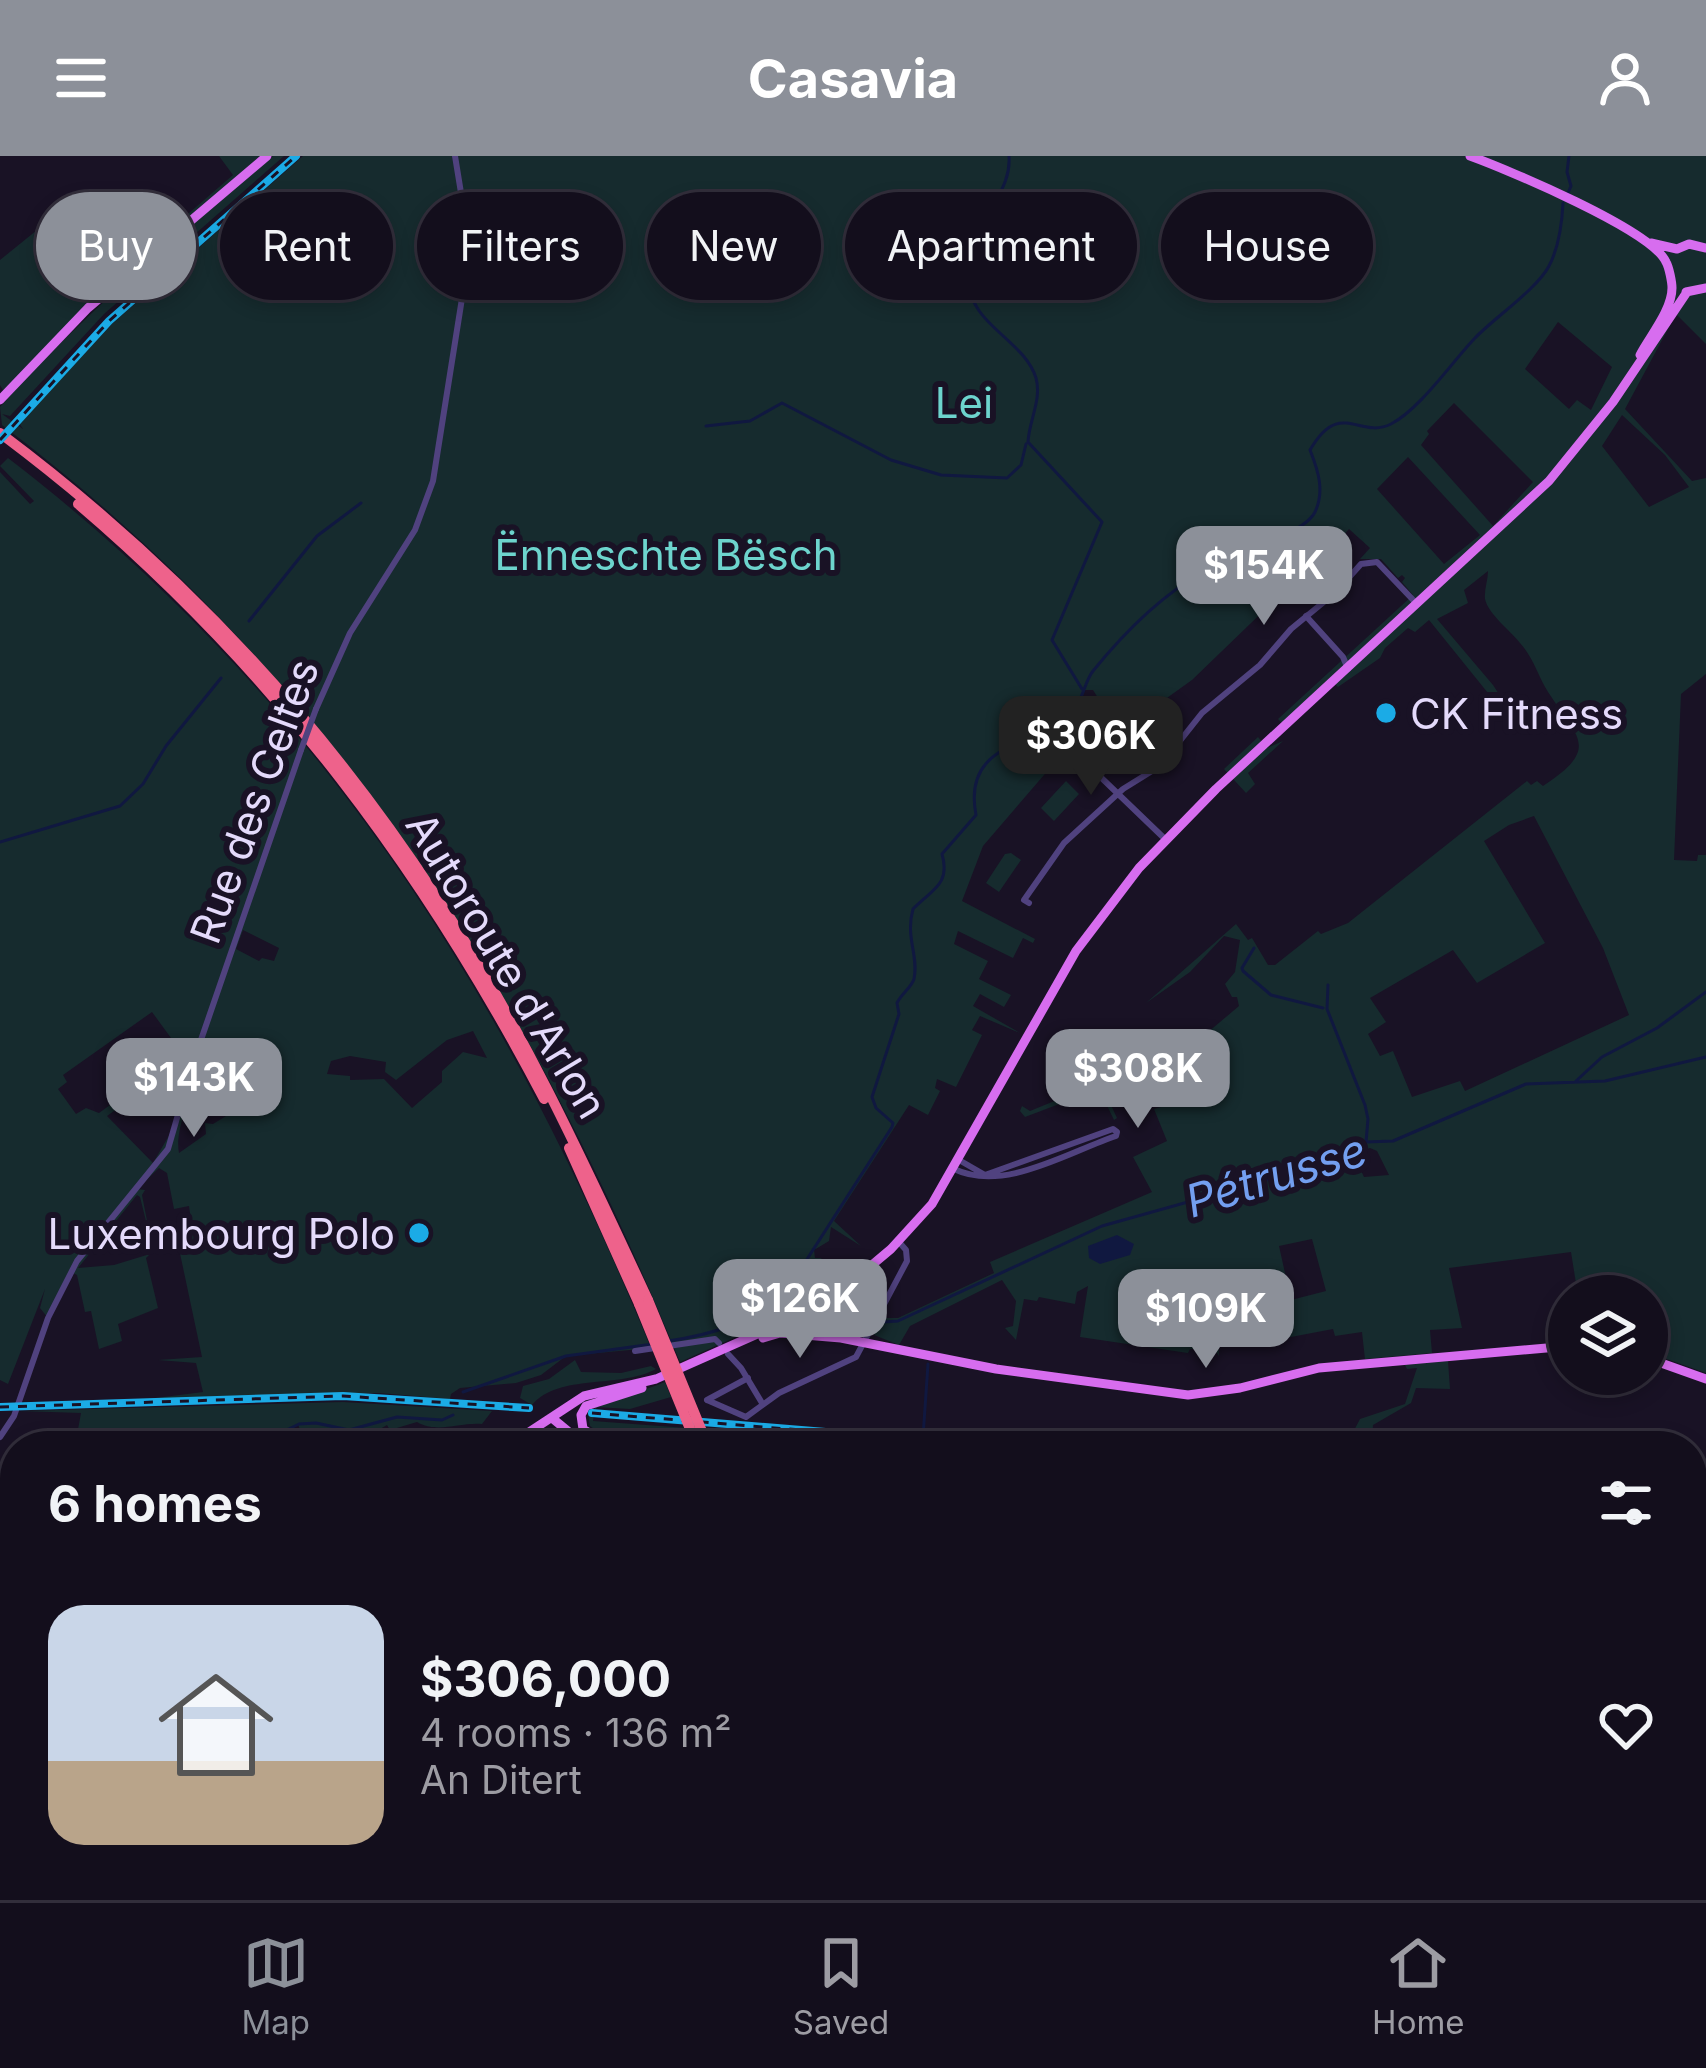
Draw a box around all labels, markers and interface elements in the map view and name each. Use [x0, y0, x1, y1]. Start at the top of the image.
icon: menu [48, 45, 114, 111]
icon: person [1592, 45, 1658, 111]
text: Casavia [748, 46, 958, 111]
chip: Buy [36, 192, 196, 300]
chip: Rent [220, 192, 393, 300]
chip: Filters [417, 192, 623, 300]
chip: New [647, 192, 821, 300]
chip: Apartment [845, 192, 1137, 300]
chip: House [1161, 192, 1373, 300]
park label: Lei [935, 377, 993, 428]
pin: $154K [1180, 526, 1348, 628]
park label: Ënneschte Bësch [495, 529, 837, 580]
text: $154K [1203, 541, 1325, 588]
street label: Rue des Celtes [179, 652, 329, 950]
place label: CK Fitness [1410, 688, 1623, 739]
pin: $306K [1007, 696, 1175, 798]
marker: CK Fitness [1373, 700, 1399, 726]
text: $306K [1026, 711, 1156, 758]
street label: Autoroute d'Arlon [396, 803, 618, 1127]
pin: $308K [1054, 1029, 1222, 1131]
pin: $143K [110, 1038, 278, 1140]
text: $308K [1073, 1044, 1203, 1091]
text: $143K [133, 1053, 255, 1100]
water label: Pétrusse [1179, 1121, 1373, 1229]
place label: Luxembourg Polo [48, 1208, 395, 1259]
marker: Luxembourg Polo [406, 1220, 432, 1246]
pin: $126K [716, 1259, 884, 1361]
pin: $109K [1122, 1269, 1290, 1371]
text: $126K [740, 1274, 860, 1321]
map controls [1548, 1275, 1668, 1395]
button: layers [1548, 1275, 1668, 1395]
text: $109K [1145, 1284, 1267, 1331]
icon: filters [1593, 1470, 1659, 1536]
text: 6 homes [48, 1473, 262, 1534]
text: $306,000 [420, 1648, 671, 1709]
icon: home [144, 1653, 288, 1797]
icon: heart [1593, 1692, 1659, 1758]
text: 4 rooms · 136 m² [420, 1709, 731, 1756]
text: An Ditert [420, 1756, 582, 1803]
tab: Map [241, 1930, 310, 2042]
tab: Saved [793, 1930, 889, 2042]
tab: Home [1372, 1930, 1465, 2042]

